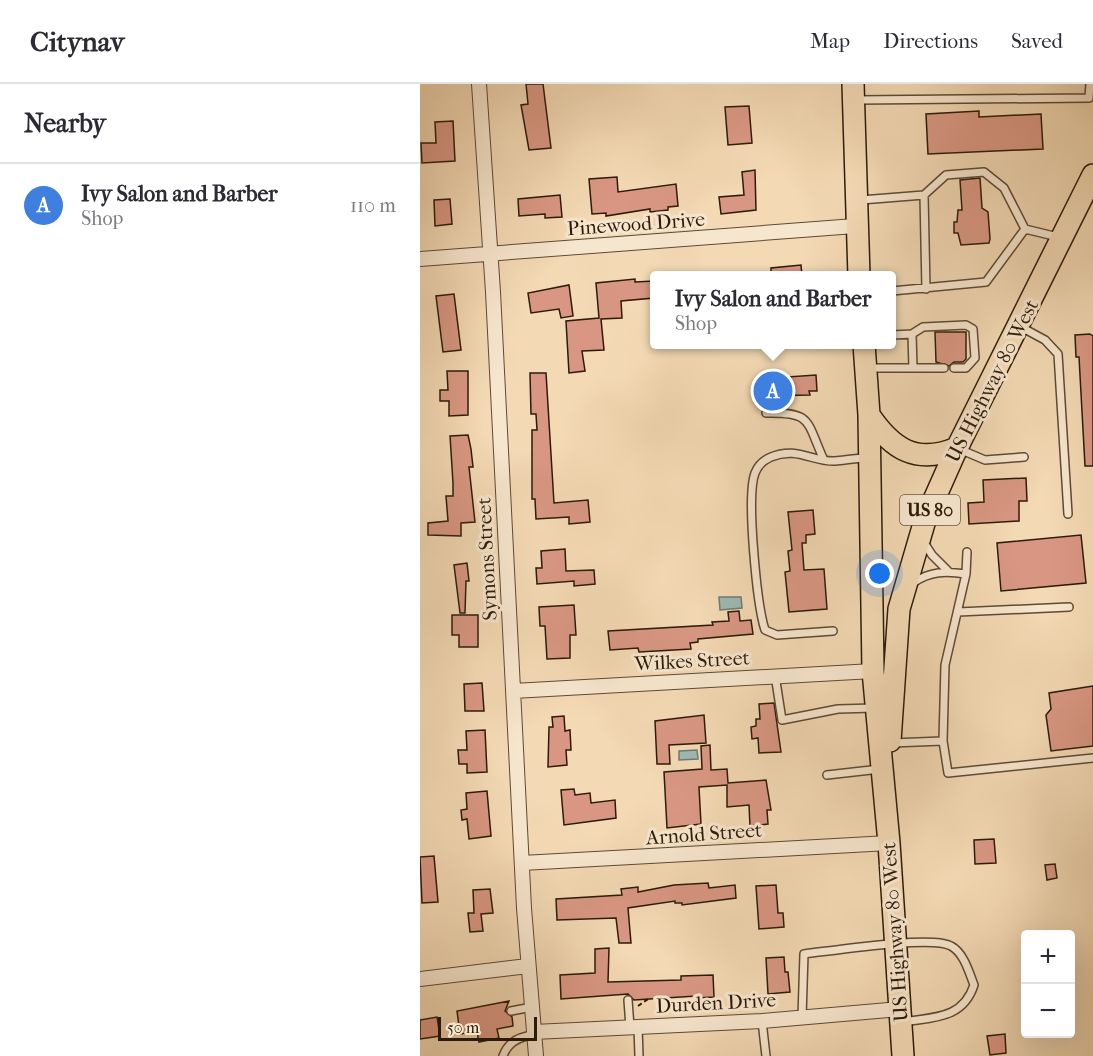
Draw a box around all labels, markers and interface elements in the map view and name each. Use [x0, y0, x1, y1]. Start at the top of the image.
text: Citynav [30, 25, 124, 58]
text: Map [810, 29, 850, 53]
text: Directions [883, 29, 978, 53]
text: Saved [1011, 29, 1063, 53]
text: Nearby [24, 108, 106, 139]
text: Ivy Salon and Barber [81, 181, 278, 207]
text: A [37, 194, 50, 217]
text: 110 m [350, 194, 396, 217]
text: Shop [81, 207, 123, 230]
street label: Pinewood Drive [566, 208, 706, 240]
popup [650, 271, 896, 349]
text: Ivy Salon and Barber [675, 286, 871, 312]
street label: US Highway 80 West [941, 296, 1043, 466]
text: Shop [675, 312, 717, 335]
pin: A [754, 368, 792, 414]
road number: US 80 [900, 495, 960, 525]
street label: Symons Street [472, 497, 502, 621]
your location [865, 559, 894, 588]
street label: Wilkes Street [633, 646, 750, 676]
street label: Arnold Street [644, 818, 763, 850]
street label: US Highway 80 West [877, 841, 913, 1023]
map controls [1021, 930, 1075, 1038]
button: + [1021, 930, 1075, 984]
button: − [1021, 984, 1075, 1038]
street label: Durden Drive [655, 988, 777, 1018]
scale bar [438, 1014, 537, 1042]
text: 50 m [447, 1018, 479, 1037]

